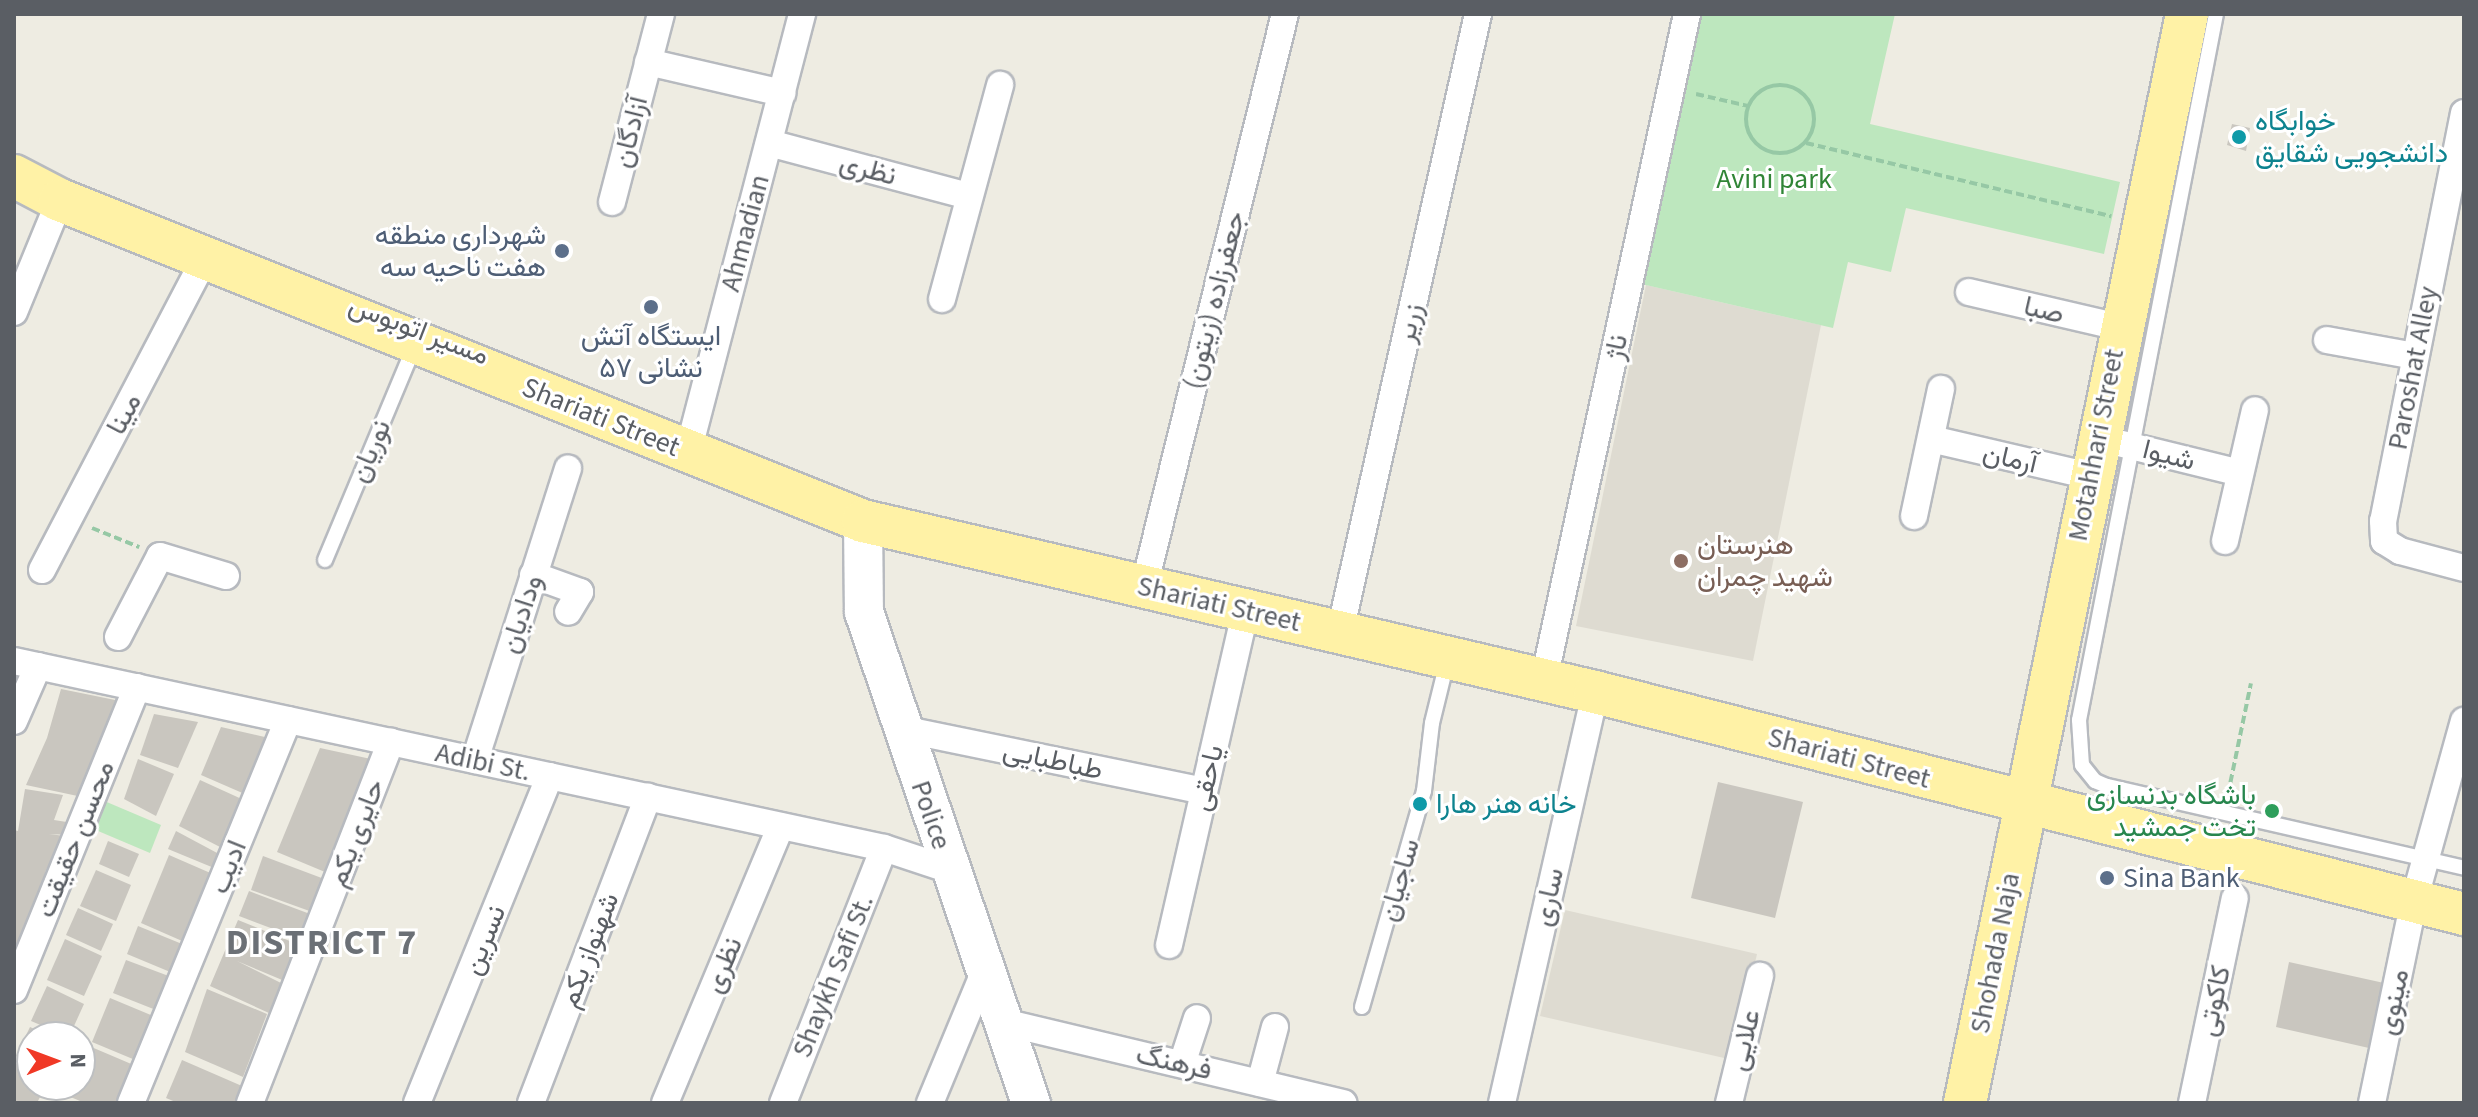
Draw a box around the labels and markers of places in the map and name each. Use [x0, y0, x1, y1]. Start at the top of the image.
place label: خوابگاه دانشجویی شقایق [2255, 104, 2448, 170]
marker: خوابگاه دانشجویی شقایق [2230, 128, 2248, 146]
place label: شهرداری منطقه هفت ناحیه سه [375, 218, 546, 284]
marker: شهرداری منطقه هفت ناحیه سه [553, 242, 571, 260]
marker: ایستگاه آتش نشانی ۵۷ [642, 298, 660, 316]
place label: ایستگاه آتش نشانی ۵۷ [581, 319, 721, 385]
place label: هنرستان شهید چمران [1697, 528, 1833, 594]
marker: هنرستان شهید چمران [1672, 552, 1690, 570]
place label: باشگاه بدنسازى تخت جمشيد [2087, 778, 2256, 844]
place label: خانه هنر هارا [1436, 787, 1576, 821]
marker: خانه هنر هارا [1411, 795, 1429, 813]
marker: باشگاه بدنسازى تخت جمشيد [2263, 802, 2281, 820]
place label: Sina Bank [2123, 861, 2240, 895]
marker: Sina Bank [2098, 869, 2116, 887]

